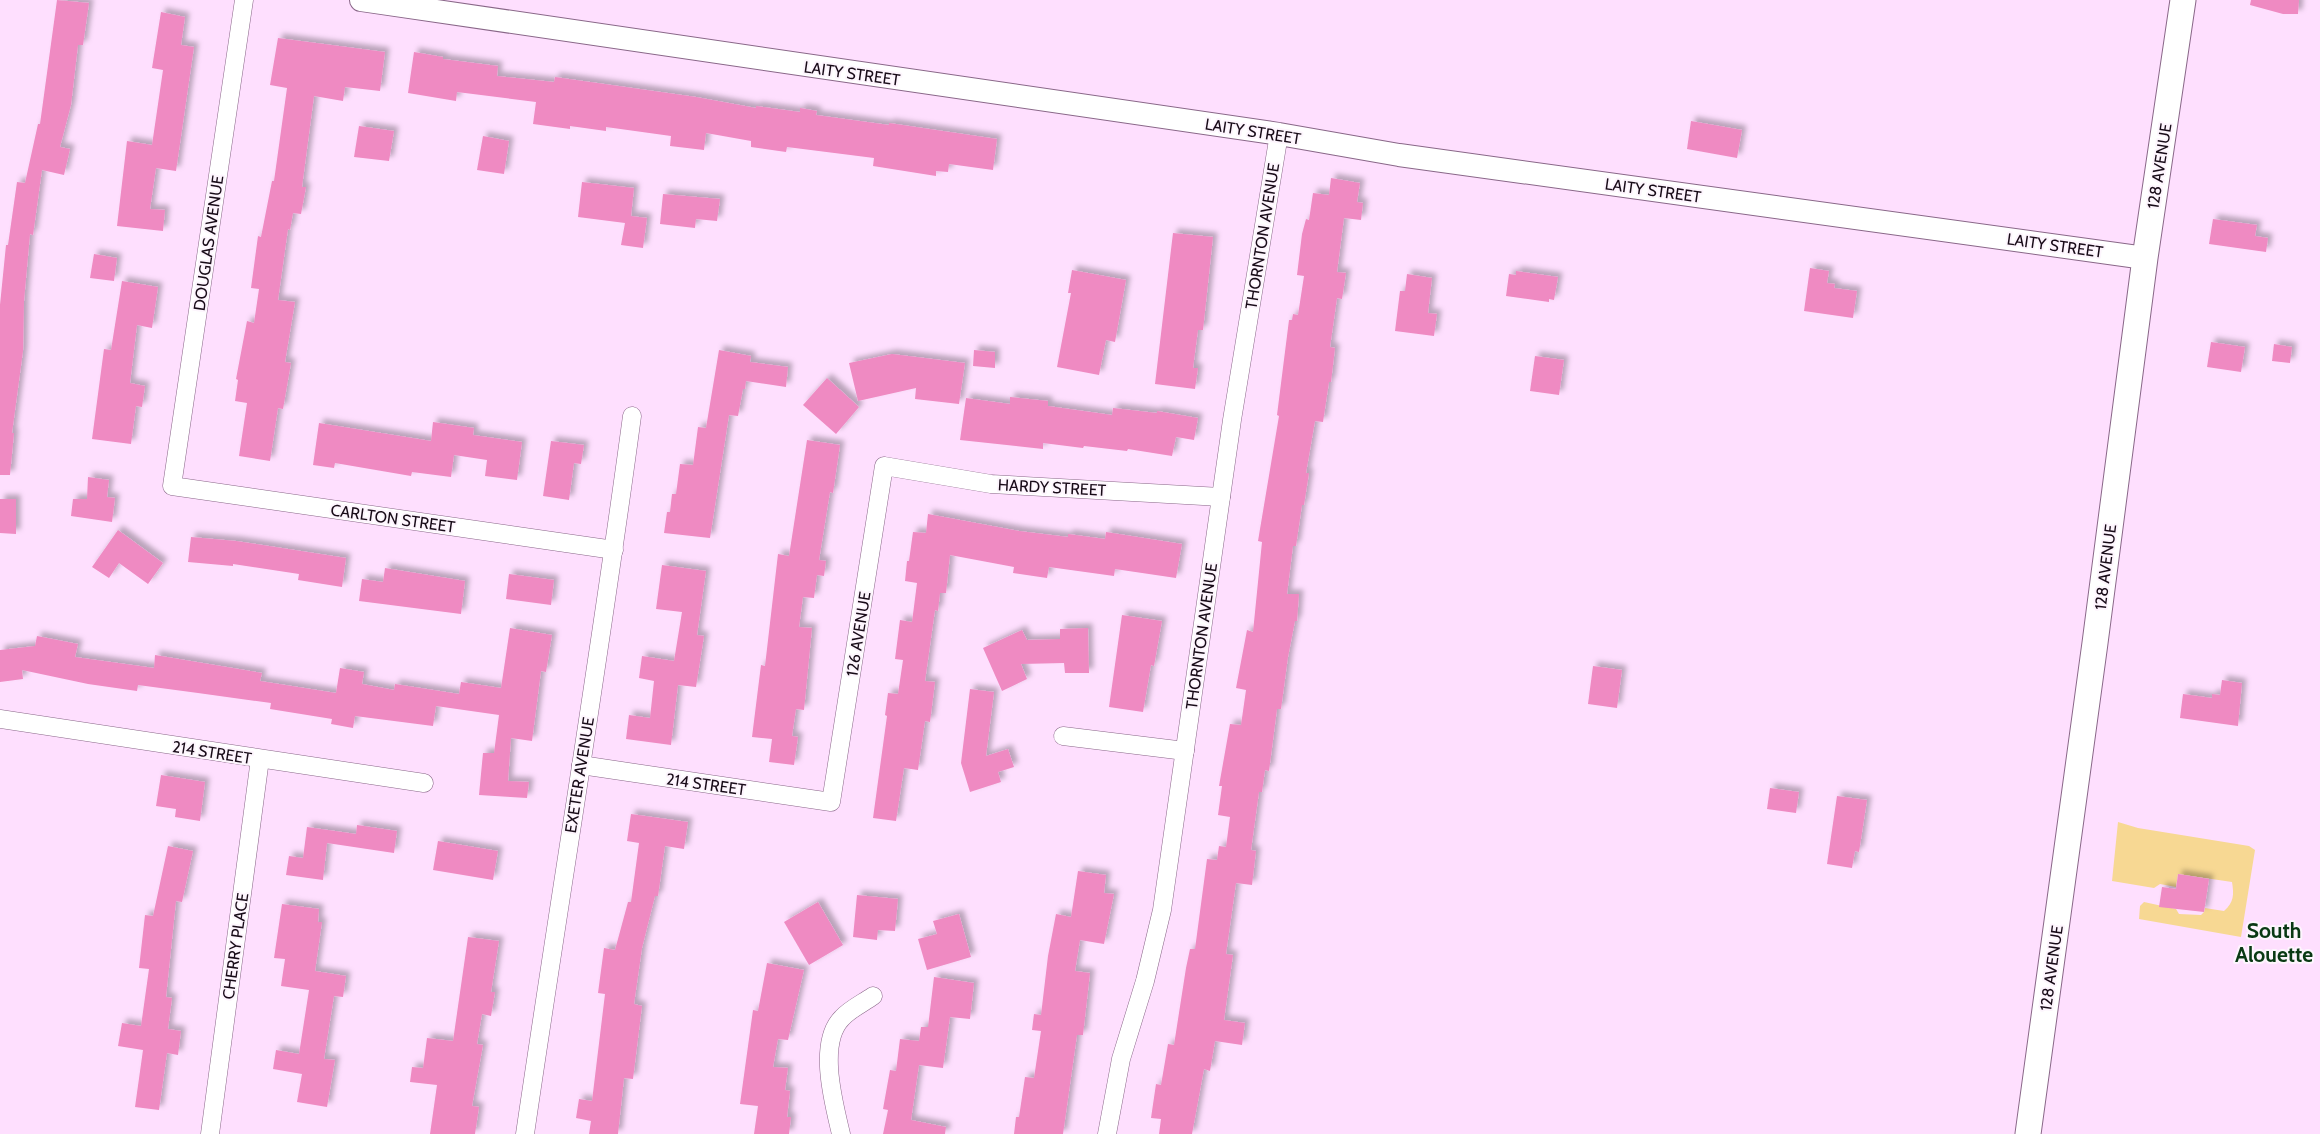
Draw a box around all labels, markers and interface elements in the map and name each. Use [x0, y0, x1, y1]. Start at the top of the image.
street label: LAITY STREET [803, 57, 902, 90]
street label: LAITY STREET [1204, 115, 1303, 149]
street label: 128 AVENUE [2143, 122, 2176, 210]
street label: THORNTON AVENUE [1242, 161, 1283, 311]
street label: DOUGLAS AVENUE [190, 174, 227, 312]
street label: LAITY STREET [1604, 174, 1703, 207]
street label: LAITY STREET [2006, 229, 2105, 262]
street label: HARDY STREET [997, 475, 1107, 500]
street label: CARLTON STREET [330, 500, 457, 537]
street label: 128 AVENUE [2091, 523, 2120, 611]
street label: THORNTON AVENUE [1182, 561, 1221, 711]
street label: 126 AVENUE [842, 590, 875, 678]
street label: EXETER AVENUE [561, 716, 598, 834]
street label: 214 STREET [171, 737, 253, 768]
street label: 214 STREET [665, 770, 747, 800]
street label: CHERRY PLACE [219, 891, 252, 1001]
district label: South Alouette [2235, 918, 2313, 967]
street label: 128 AVENUE [2036, 924, 2067, 1012]

